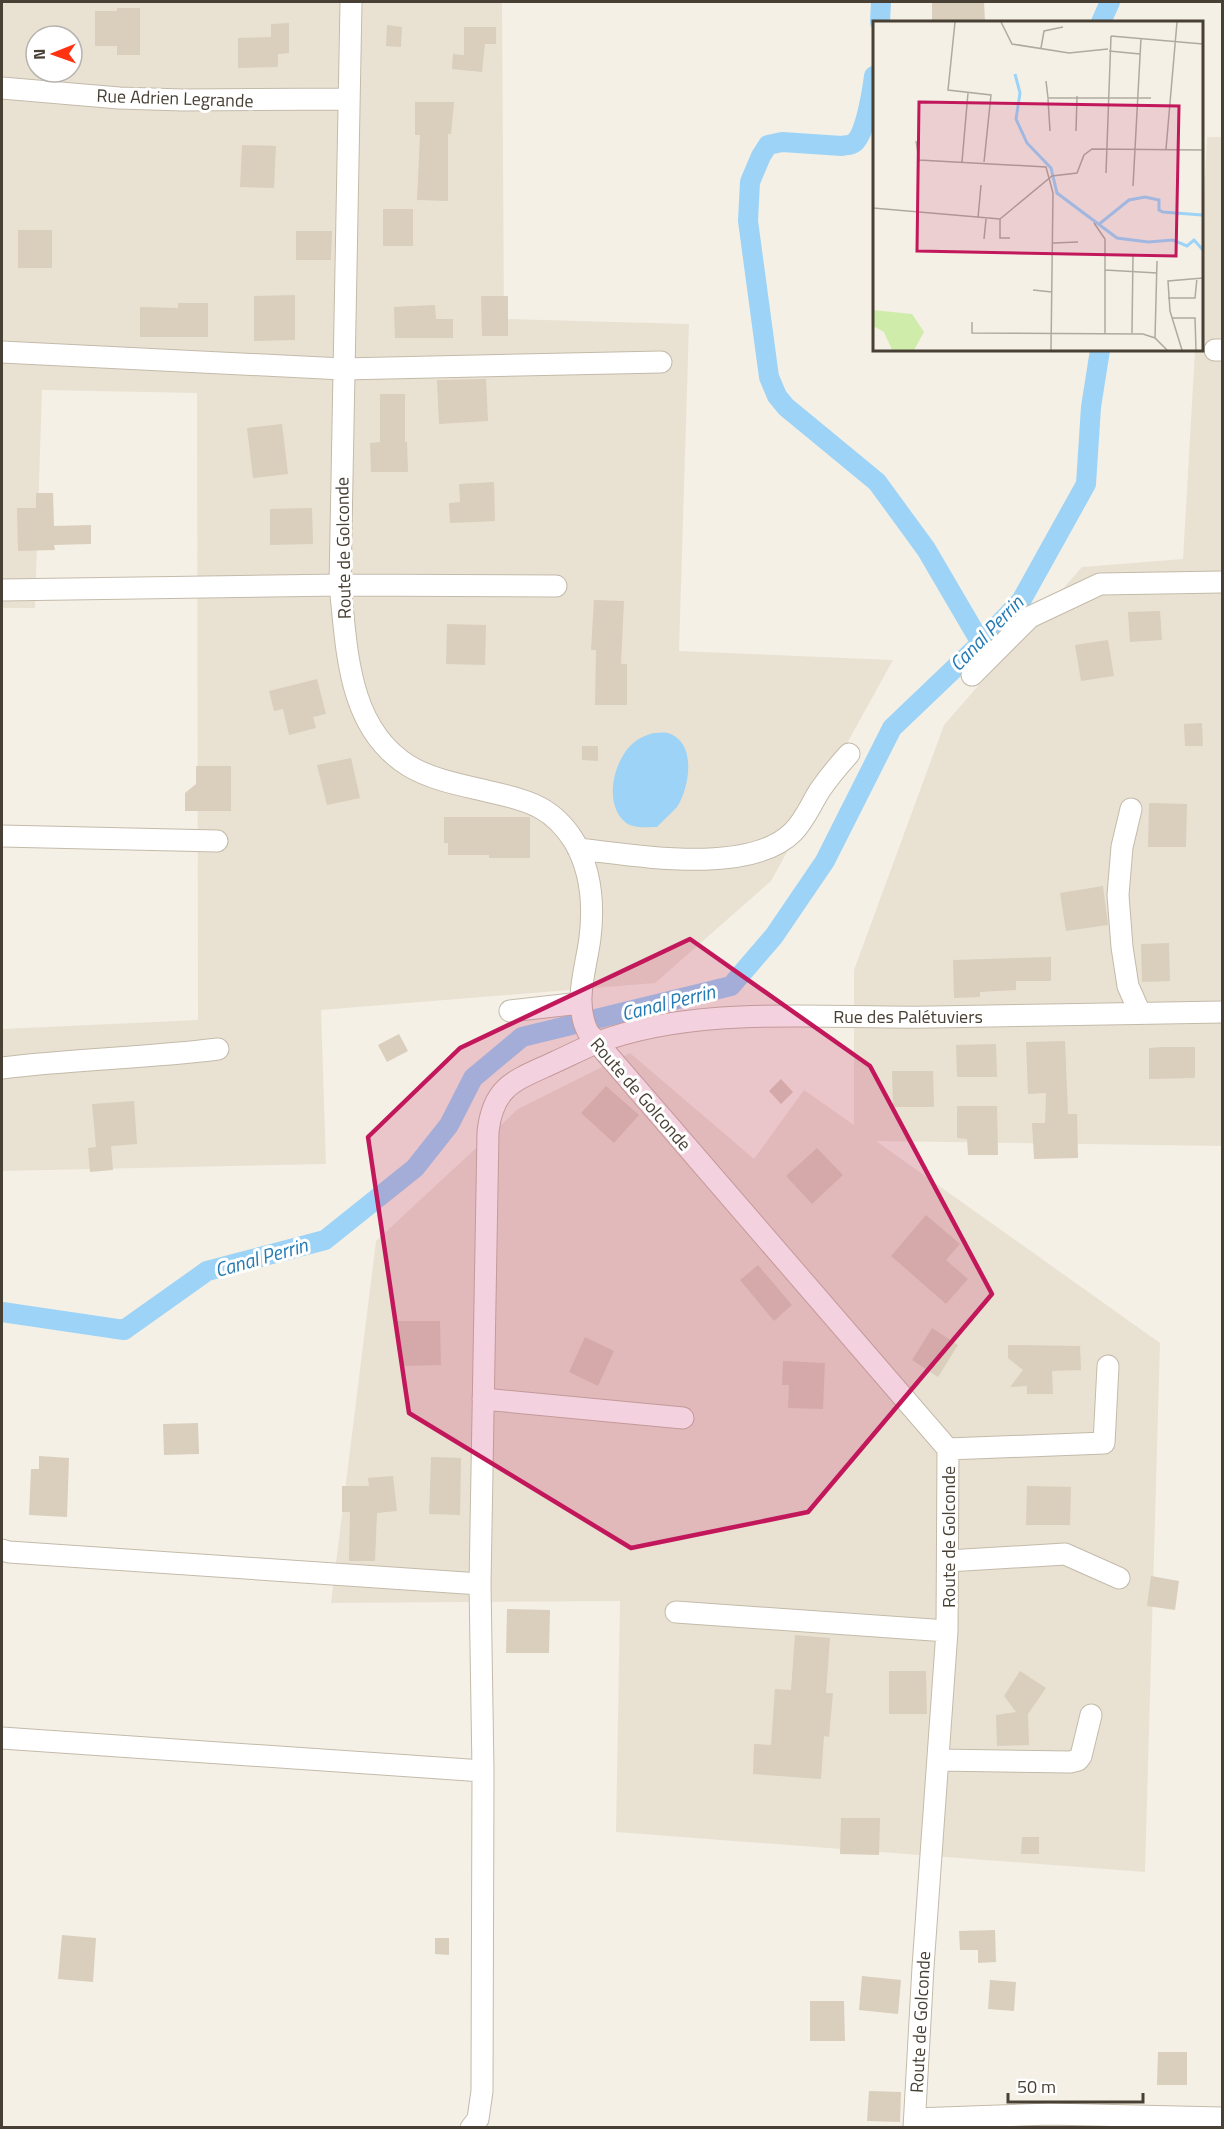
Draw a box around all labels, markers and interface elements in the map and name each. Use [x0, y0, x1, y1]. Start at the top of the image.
inset map [873, 21, 1203, 351]
north arrow [24, 24, 84, 84]
text: N [27, 49, 51, 60]
street label: Rue Adrien Legrande [96, 82, 254, 114]
street label: Route de Golconde [328, 477, 358, 619]
water label: Canal Perrin [942, 587, 1031, 678]
water label: Canal Perrin [618, 975, 719, 1029]
street label: Rue des Palétuviers [833, 1003, 983, 1030]
street label: Route de Golconde [584, 1031, 698, 1157]
water label: Canal Perrin [211, 1229, 312, 1285]
street label: Route de Golconde [935, 1466, 962, 1608]
street label: Route de Golconde [903, 1950, 937, 2094]
scale bar [1008, 2066, 1143, 2104]
text: 50 m [1017, 2073, 1056, 2100]

